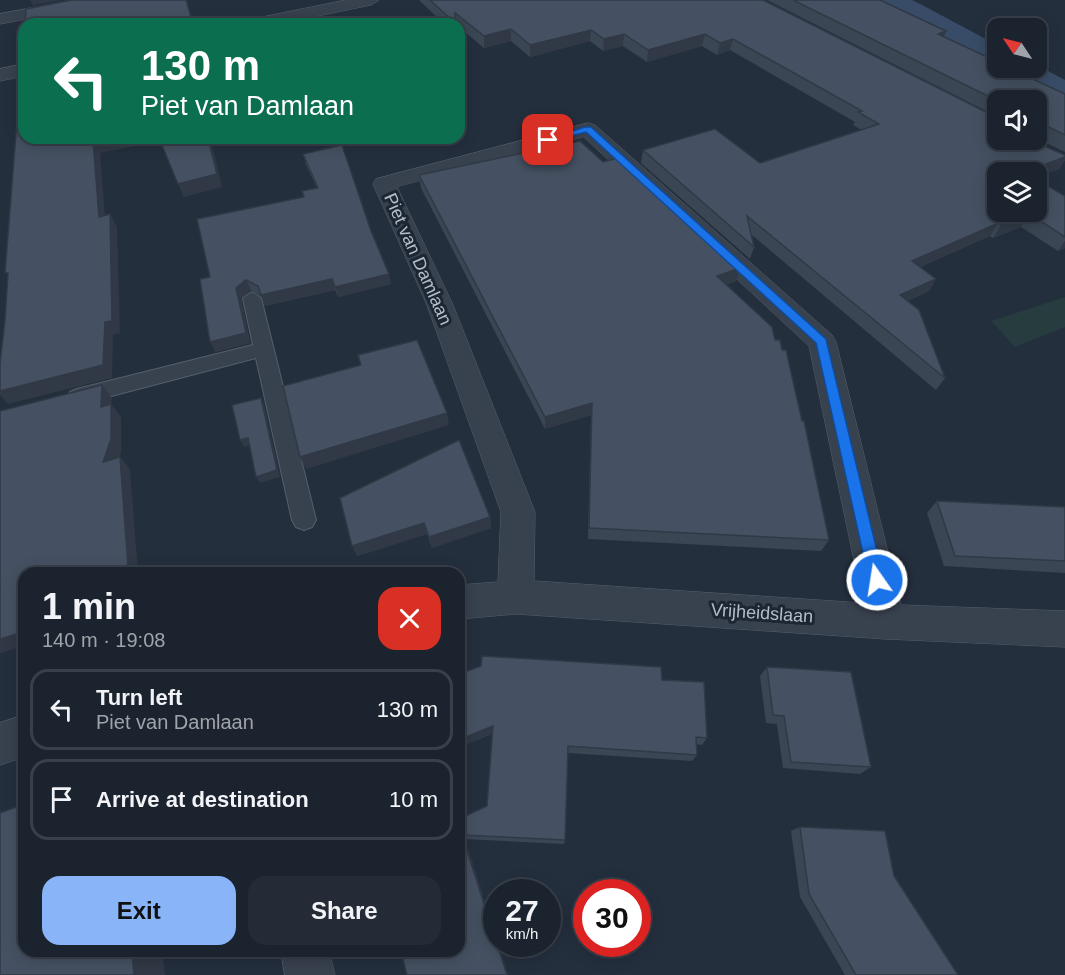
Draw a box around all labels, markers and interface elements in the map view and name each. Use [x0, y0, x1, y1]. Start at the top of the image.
north arrow [987, 18, 1047, 78]
map controls [987, 18, 1047, 222]
icon: left [42, 42, 120, 120]
text: 130 m [141, 42, 260, 89]
button: sound [987, 90, 1047, 150]
text: Piet van Damlaan [141, 91, 354, 121]
pin [522, 114, 573, 165]
icon: arrive [531, 123, 564, 156]
button: layers [987, 162, 1047, 222]
street label: Piet van Damlaan [380, 190, 456, 328]
position arrow [845, 548, 909, 612]
text: 1 min [42, 586, 136, 627]
button: close [378, 587, 441, 650]
street label: Vrijheidslaan [710, 599, 814, 627]
text: 140 m · 19:08 [42, 629, 165, 651]
text: Turn left [96, 685, 182, 710]
icon: left [45, 693, 78, 726]
text: 130 m [377, 697, 438, 722]
text: Piet van Damlaan [96, 711, 254, 733]
icon: arrive [45, 783, 78, 816]
text: Arrive at destination [96, 787, 309, 812]
text: 10 m [389, 787, 438, 812]
button: Exit [42, 876, 236, 945]
button: Share [248, 876, 441, 945]
speed limit sign: 30 [573, 879, 651, 957]
text: 27 [505, 894, 539, 927]
text: km/h [506, 925, 538, 942]

